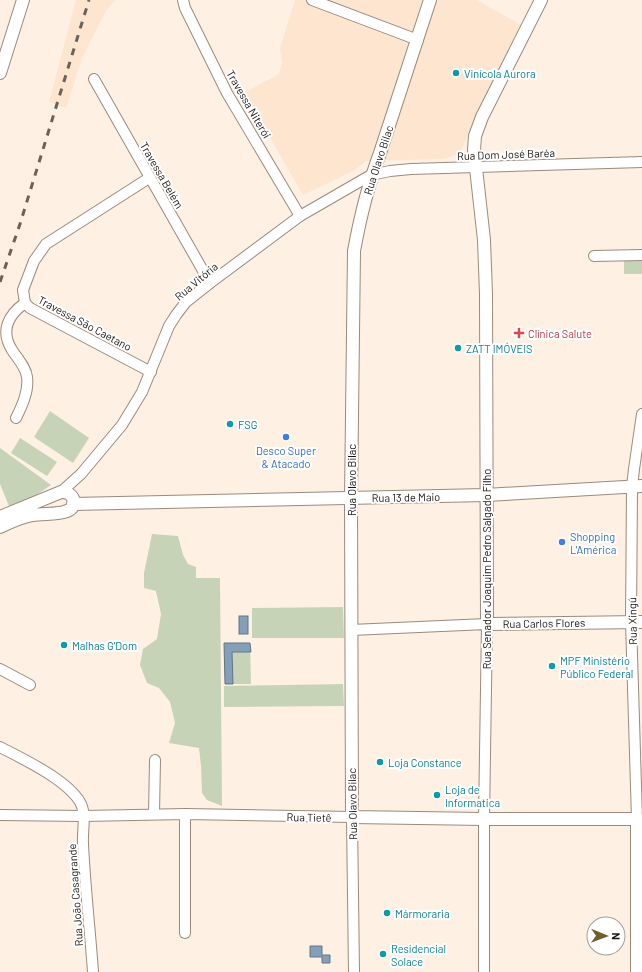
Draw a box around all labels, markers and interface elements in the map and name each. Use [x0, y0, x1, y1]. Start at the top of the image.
street label: Travessa Niterói [224, 67, 274, 141]
place label: Vinícola Aurora [464, 67, 536, 80]
marker: Vinícola Aurora [451, 68, 461, 78]
street label: Rua Olavo Bilac [361, 123, 395, 196]
street label: Travessa Belém [138, 139, 186, 211]
street label: Rua Dom José Baréa [457, 146, 555, 162]
street label: Rua Vitória [172, 259, 220, 303]
street label: Travessa São Caetano [36, 293, 134, 353]
marker: Clínica Salute [513, 327, 525, 339]
place label: Clínica Salute [528, 327, 592, 340]
place label: ZATT IMÓVEIS [466, 342, 532, 355]
marker: ZATT IMÓVEIS [453, 343, 463, 353]
place label: FSG [238, 418, 257, 431]
marker: FSG [225, 419, 235, 429]
marker: Desco Super & Atacado [281, 432, 291, 442]
place label: Desco Super & Atacado [256, 444, 316, 470]
street label: Rua Olavo Bilac [345, 444, 358, 516]
street label: Rua Senador Joaquim Pedro Salgado Filho [480, 469, 493, 669]
street label: Rua 13 de Maio [372, 490, 440, 504]
place label: Shopping L'América [570, 530, 616, 556]
marker: Shopping L'América [557, 537, 567, 547]
street label: Rua Xingú [625, 597, 639, 645]
street label: Rua Carlos Flores [503, 616, 585, 630]
place label: Malhas G'Dom [72, 639, 137, 652]
marker: Malhas G'Dom [59, 640, 69, 650]
place label: MPF Ministério Público Federal [560, 654, 633, 680]
marker: MPF Ministério Público Federal [547, 661, 557, 671]
place label: Loja Constance [388, 756, 462, 769]
marker: Loja Constance [375, 757, 385, 767]
street label: Rua Olavo Bilac [345, 768, 359, 840]
place label: Loja de Informatica [445, 783, 500, 809]
marker: Loja de Informatica [432, 790, 442, 800]
street label: Rua Tietê [286, 810, 332, 824]
street label: Rua João Casagrande [65, 843, 85, 947]
place label: Mármoraria [395, 907, 450, 920]
marker: Mármoraria [382, 908, 392, 918]
north arrow [586, 916, 626, 956]
text: N [610, 932, 623, 940]
place label: Residencial Solace [391, 942, 446, 968]
marker: Residencial Solace [378, 949, 388, 959]

